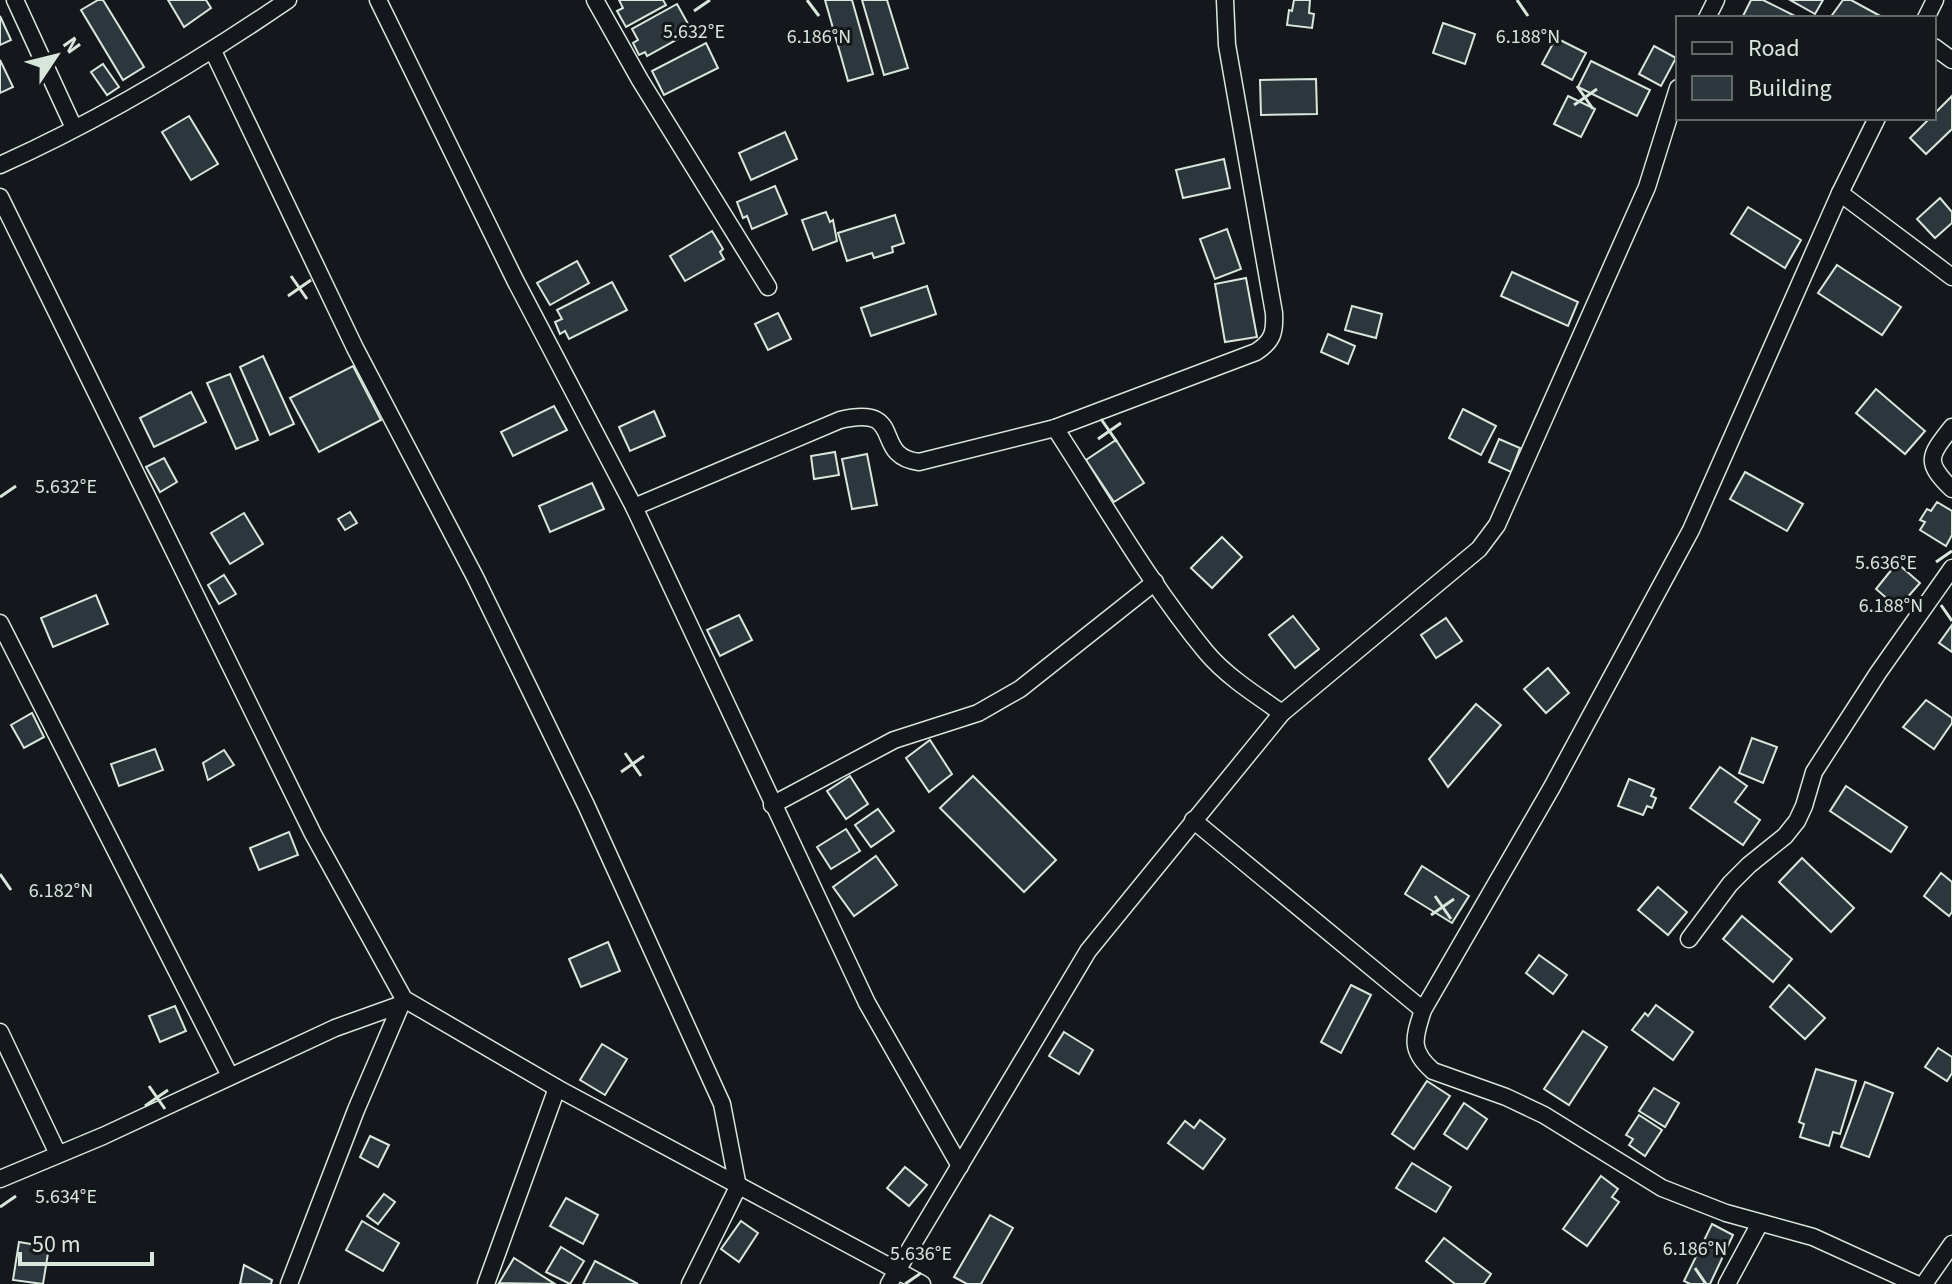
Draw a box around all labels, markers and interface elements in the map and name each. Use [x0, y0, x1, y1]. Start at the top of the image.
north arrow [16, 16, 96, 96]
legend [1676, 16, 1936, 120]
text: 5.632°E [663, 18, 725, 46]
text: 6.186°N [787, 23, 851, 51]
text: 6.188°N [1496, 23, 1560, 51]
text: N [54, 30, 89, 60]
text: Road [1748, 31, 1800, 66]
text: Building [1748, 71, 1832, 106]
text: 5.632°E [35, 473, 97, 501]
text: 5.636°E [1855, 549, 1917, 577]
text: 6.188°N [1859, 592, 1923, 620]
text: 6.182°N [29, 877, 93, 905]
text: 5.634°E [35, 1183, 97, 1211]
scale bar [20, 1216, 152, 1266]
text: 50 m [32, 1227, 81, 1262]
text: 6.186°N [1663, 1235, 1727, 1263]
text: 5.636°E [890, 1240, 952, 1268]

